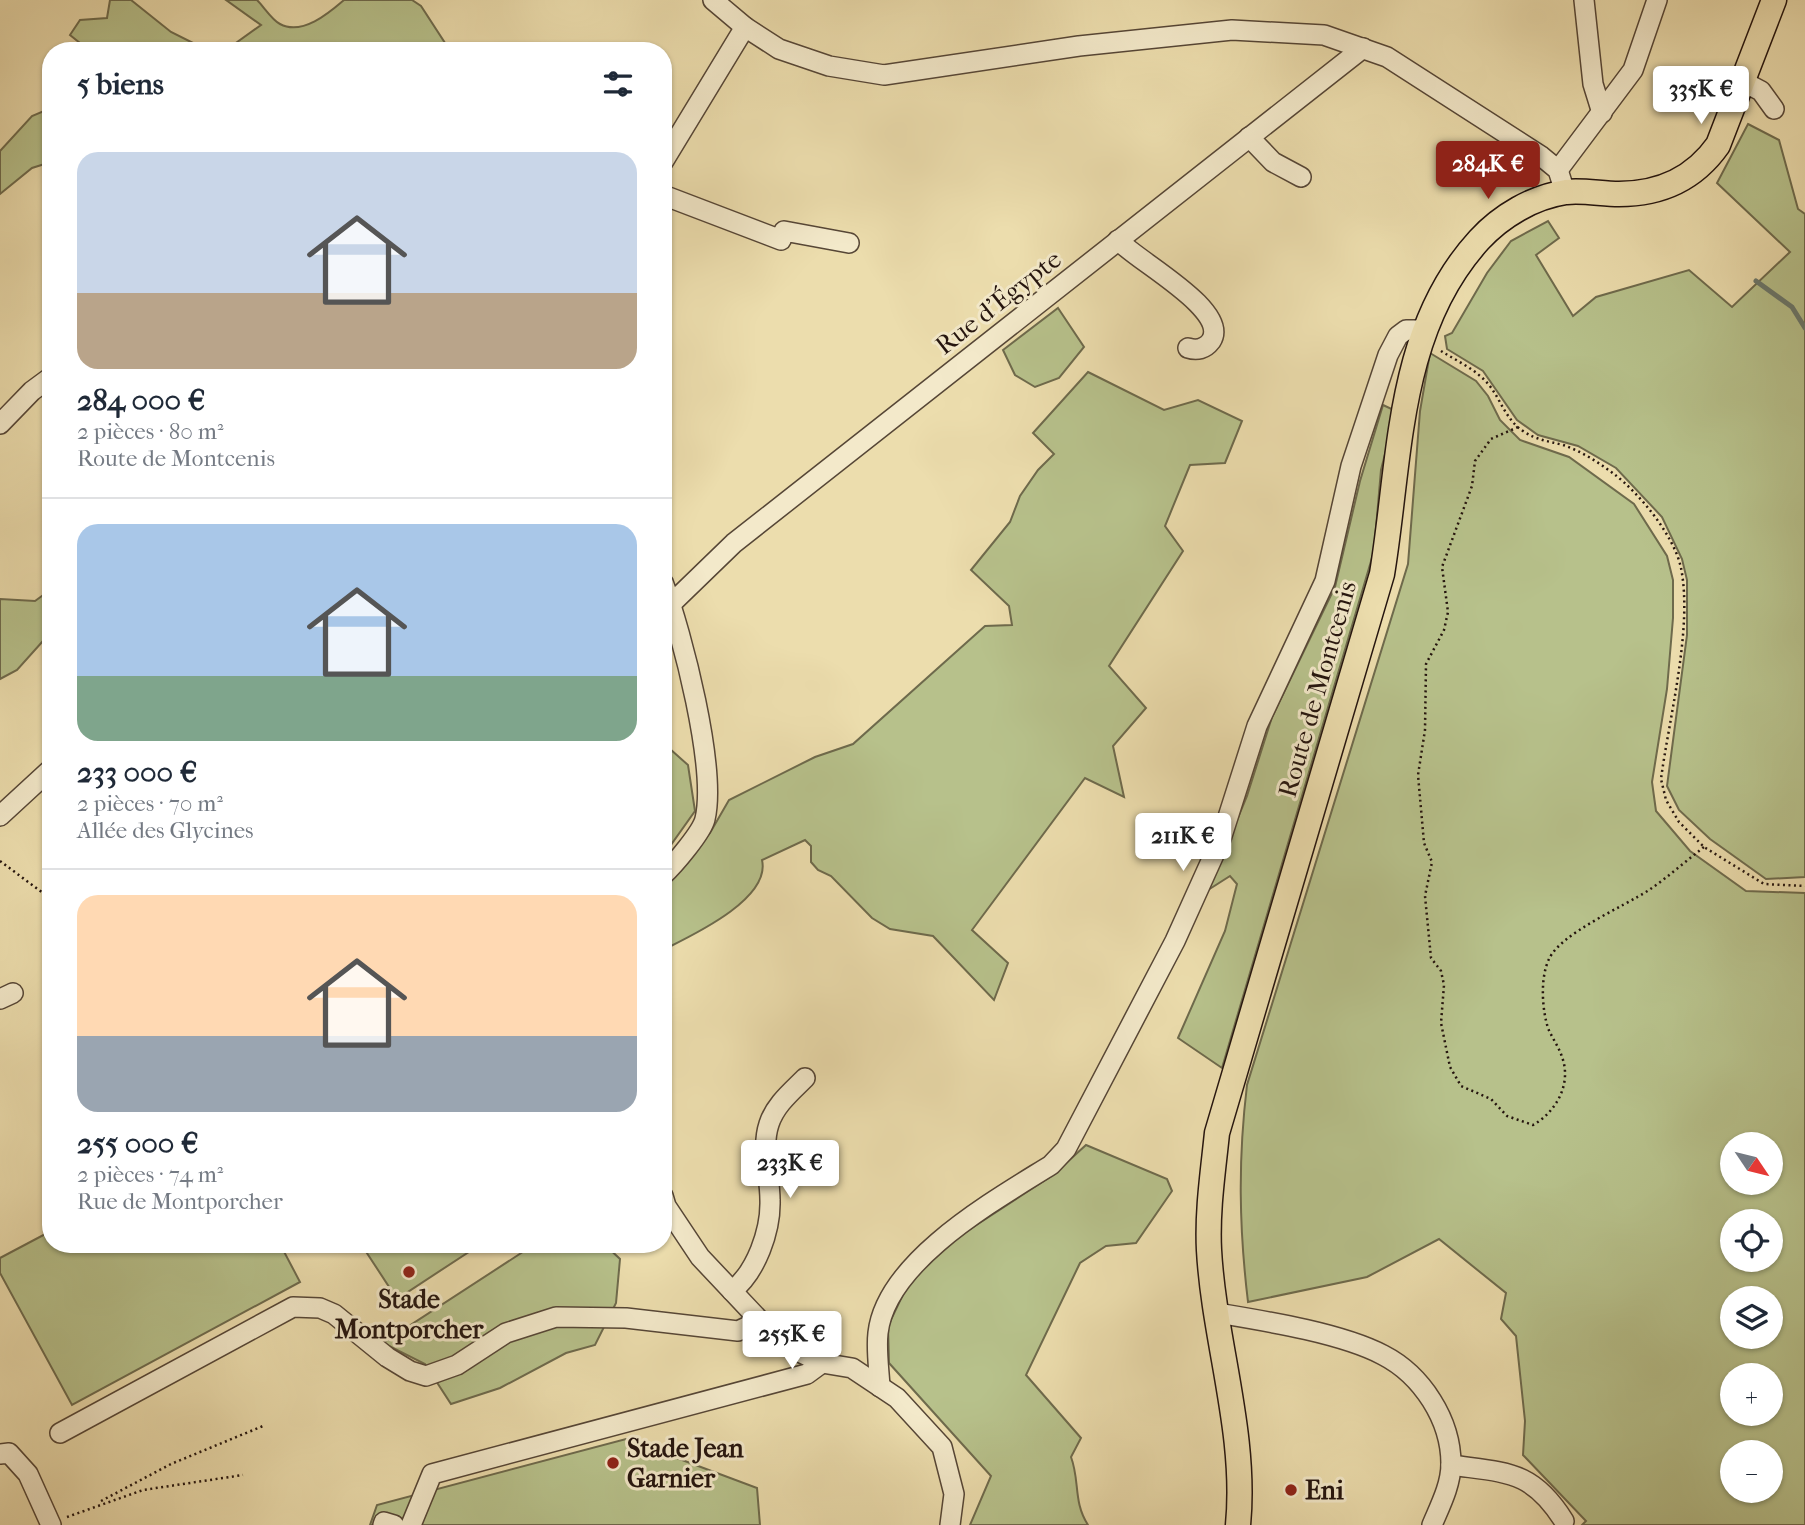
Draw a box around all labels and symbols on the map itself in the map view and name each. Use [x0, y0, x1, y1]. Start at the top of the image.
pin: 335K € [1644, 66, 1758, 126]
pin: 284K € [1431, 142, 1545, 201]
street label: Rue d'Égypte [929, 243, 1068, 361]
street label: Route de Montcenis [1272, 577, 1363, 801]
pin: 211K € [1126, 814, 1240, 873]
north arrow [1720, 1132, 1783, 1195]
pin: 233K € [733, 1140, 847, 1200]
marker: Stade Montporcher [401, 1264, 417, 1280]
place label: Stade Montporcher [335, 1284, 484, 1345]
pin: 255K € [735, 1312, 849, 1371]
place label: Stade Jean Garnier [627, 1433, 744, 1494]
marker: Stade Jean Garnier [605, 1455, 621, 1471]
place label: Eni [1305, 1475, 1344, 1506]
marker: Eni [1283, 1482, 1299, 1498]

